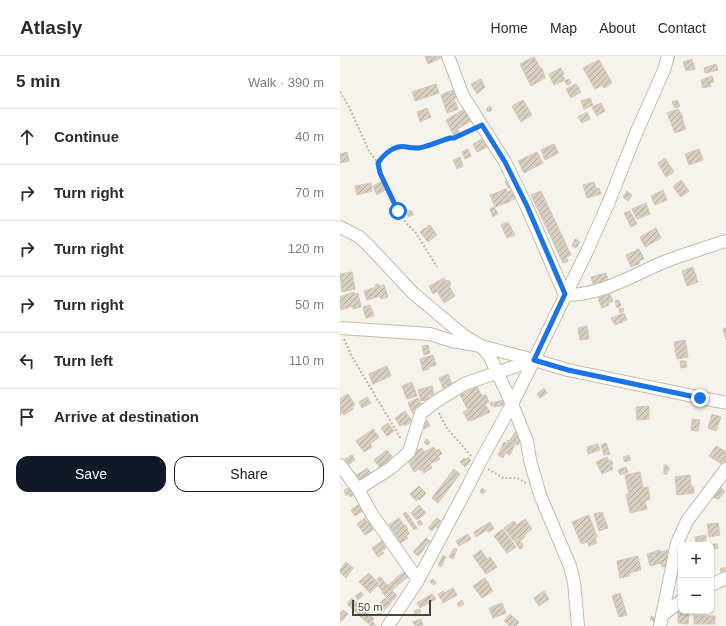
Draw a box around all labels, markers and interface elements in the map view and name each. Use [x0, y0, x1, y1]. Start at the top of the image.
text: Atlasly [20, 17, 82, 38]
text: Home [491, 20, 528, 36]
text: Map [550, 20, 577, 36]
text: About [599, 20, 636, 36]
text: Contact [658, 20, 706, 36]
text: 5 min [16, 72, 60, 91]
text: Walk · 390 m [248, 75, 324, 90]
icon: ahead [16, 126, 38, 148]
text: Continue [54, 128, 119, 145]
text: 40 m [295, 129, 324, 144]
icon: right [16, 182, 38, 204]
text: Turn right [54, 184, 124, 201]
text: 70 m [295, 185, 324, 200]
route start [389, 202, 407, 220]
icon: right [16, 238, 38, 260]
text: Turn right [54, 240, 124, 257]
text: 120 m [288, 241, 324, 256]
icon: right [16, 294, 38, 316]
text: Turn right [54, 296, 124, 313]
text: 50 m [295, 297, 324, 312]
icon: left [16, 350, 38, 372]
text: Turn left [54, 352, 113, 369]
text: 110 m [289, 353, 324, 368]
route end [691, 389, 709, 407]
icon: arrive [16, 406, 38, 428]
text: Arrive at destination [54, 408, 199, 425]
button: Save [16, 456, 166, 492]
button: Share [174, 456, 324, 492]
map controls [678, 542, 714, 614]
button: + [678, 542, 714, 578]
button: − [678, 578, 714, 614]
scale bar [352, 598, 431, 617]
text: 50 m [358, 601, 382, 613]

